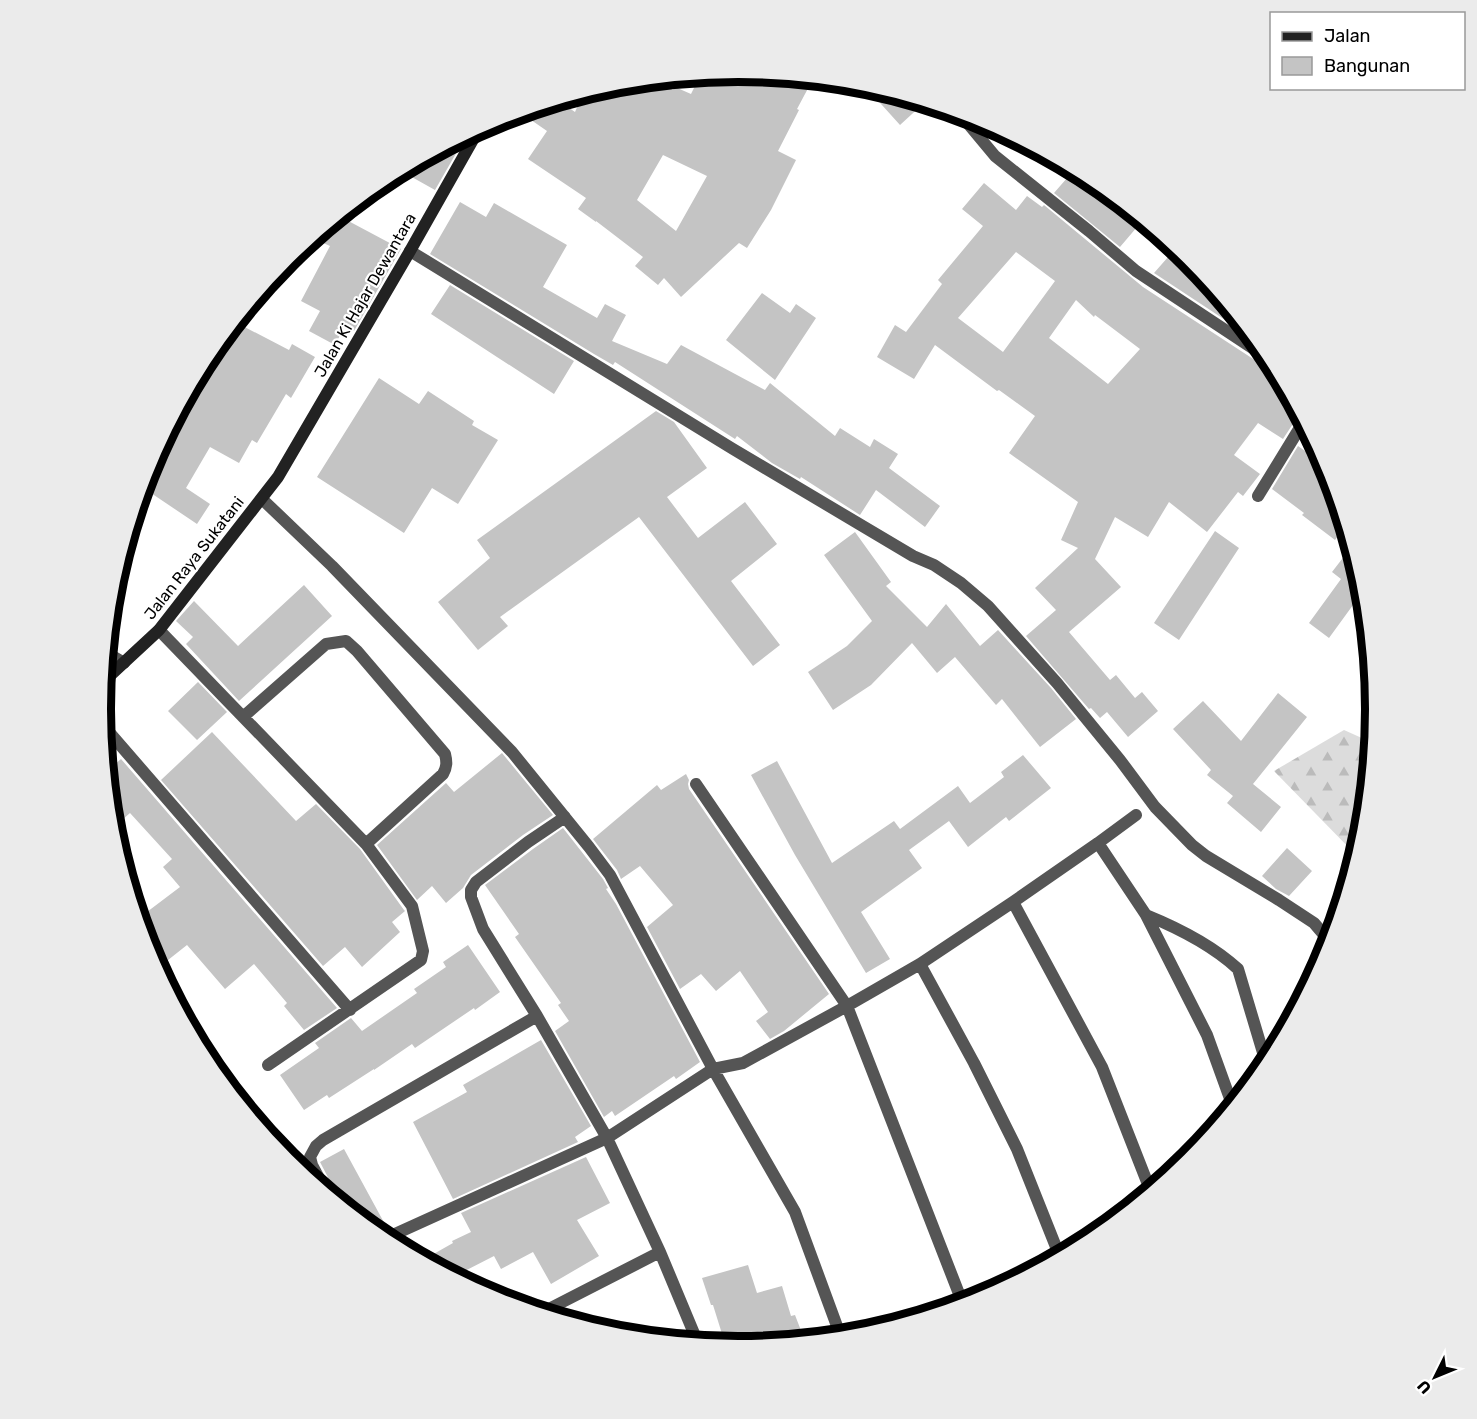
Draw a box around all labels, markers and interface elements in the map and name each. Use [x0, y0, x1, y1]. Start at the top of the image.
legend [1270, 12, 1465, 90]
text: Jalan [1324, 25, 1371, 47]
text: Bangunan [1324, 55, 1410, 77]
street label: Jalan Ki Hajar Dewantara [310, 210, 420, 380]
street label: Jalan Raya Sukatani [140, 493, 248, 623]
north arrow [1405, 1347, 1465, 1407]
text: U [1413, 1376, 1435, 1398]

